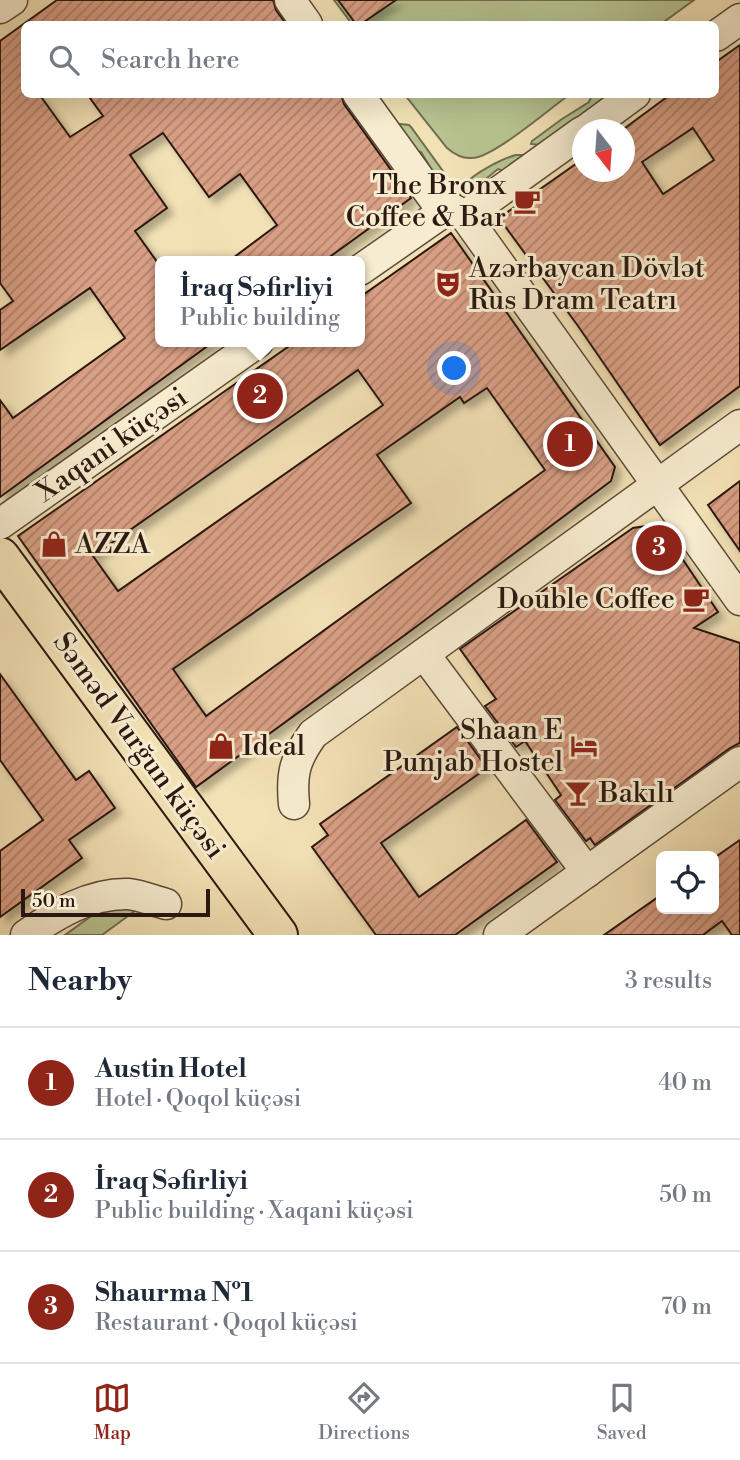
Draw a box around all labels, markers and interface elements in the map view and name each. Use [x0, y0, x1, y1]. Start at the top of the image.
search box [21, 21, 719, 98]
icon: search [45, 41, 83, 79]
text: Search here [101, 44, 240, 76]
north arrow [572, 119, 635, 182]
place label: The Bronx Coffee & Bar [346, 168, 507, 235]
cafe icon: The Bronx Coffee & Bar [512, 186, 542, 216]
place label: Azərbaycan Dövlət Rus Dram Teatrı [468, 251, 705, 318]
popup [155, 256, 365, 347]
theatre icon: Azərbaycan Dövlət Rus Dram Teatrı [433, 269, 463, 299]
text: İraq Səfirliyi [180, 272, 333, 304]
text: Public building [180, 304, 340, 332]
your location [437, 351, 471, 385]
pin: 2 [237, 370, 283, 422]
street label: Xaqani küçəsi [29, 380, 195, 511]
pin: 1 [547, 418, 593, 470]
pin: 3 [636, 522, 682, 574]
place label: AZZA [74, 527, 151, 562]
shop icon: AZZA [39, 529, 69, 559]
place label: Double Coffee [497, 582, 675, 617]
cafe icon: Double Coffee [681, 584, 711, 614]
street label: Səməd Vurğun küçəsi [45, 626, 233, 866]
place label: Shaan E Punjab Hostel [383, 713, 563, 780]
place label: Ideal [242, 729, 305, 764]
shop icon: Ideal [206, 731, 236, 761]
hotel icon: Shaan E Punjab Hostel [569, 731, 599, 761]
place label: Bakılı [598, 776, 674, 811]
bar icon: Bakılı [563, 778, 593, 808]
map controls [656, 851, 719, 914]
button: locate [656, 851, 719, 914]
scale bar [21, 886, 210, 918]
text: 50 m [32, 889, 76, 913]
text: Nearby [28, 962, 132, 1000]
text: 3 results [625, 967, 712, 995]
text: Austin Hotel [95, 1053, 247, 1085]
text: 1 [45, 1069, 57, 1097]
text: 40 m [658, 1069, 712, 1097]
text: Hotel · Qoqol küçəsi [95, 1085, 301, 1113]
text: İraq Səfirliyi [95, 1165, 248, 1197]
text: 2 [44, 1181, 58, 1209]
text: 50 m [659, 1181, 712, 1209]
text: Public building · Xaqani küçəsi [95, 1197, 414, 1225]
text: Shaurma №1 [95, 1277, 253, 1309]
text: 3 [44, 1293, 58, 1321]
text: 70 m [661, 1293, 712, 1321]
text: Restaurant · Qoqol küçəsi [95, 1309, 358, 1337]
tab: Map [93, 1379, 131, 1445]
tab: Directions [318, 1379, 410, 1445]
tab: Saved [597, 1379, 647, 1445]

